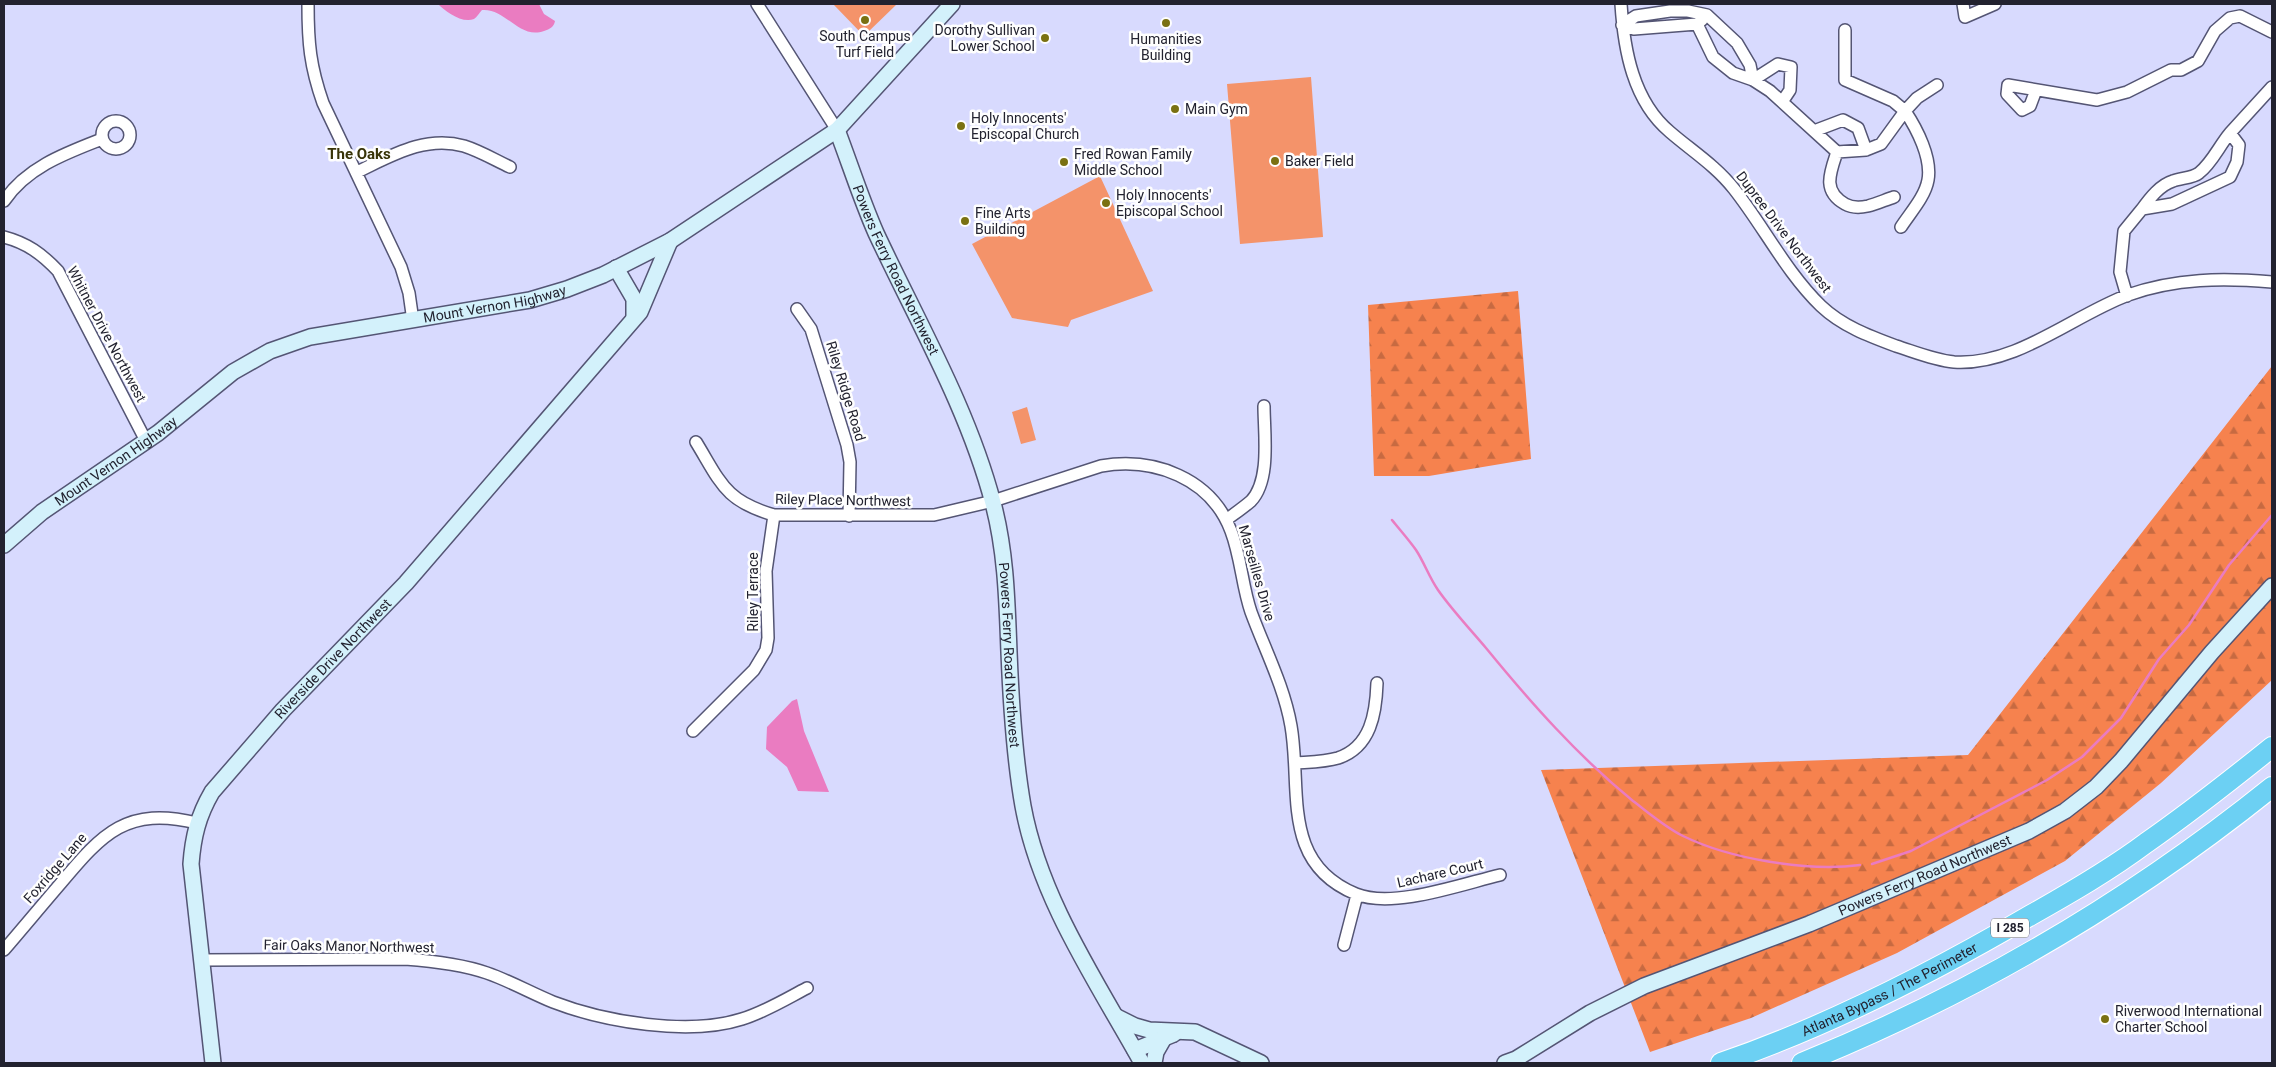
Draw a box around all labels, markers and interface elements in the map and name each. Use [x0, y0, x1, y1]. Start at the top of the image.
marker: South Campus Turf Field [859, 14, 871, 26]
marker: Humanities Building [1160, 17, 1172, 29]
place label: Dorothy Sullivan Lower School [935, 22, 1035, 54]
place label: South Campus Turf Field [819, 28, 911, 60]
place label: Humanities Building [1130, 31, 1202, 63]
marker: Dorothy Sullivan Lower School [1039, 32, 1051, 44]
place label: Main Gym [1185, 101, 1248, 117]
marker: Main Gym [1169, 103, 1181, 115]
place label: Holy Innocents' Episcopal Church [971, 110, 1079, 142]
marker: Holy Innocents' Episcopal Church [955, 120, 967, 132]
district label: The Oaks [327, 145, 391, 163]
place label: Fred Rowan Family Middle School [1074, 146, 1192, 178]
place label: Baker Field [1285, 153, 1354, 169]
marker: Baker Field [1269, 155, 1281, 167]
marker: Fred Rowan Family Middle School [1058, 156, 1070, 168]
street label: Dupree Drive Northwest [1733, 168, 1835, 296]
street label: Powers Ferry Road Northwest [850, 183, 943, 358]
place label: Holy Innocents' Episcopal School [1116, 187, 1223, 219]
marker: Holy Innocents' Episcopal School [1100, 197, 1112, 209]
place label: Fine Arts Building [975, 205, 1031, 237]
marker: Fine Arts Building [959, 215, 971, 227]
street label: Whitner Drive Northwest [64, 263, 150, 405]
street label: Mount Vernon Highway [422, 282, 568, 326]
street label: Riley Ridge Road [823, 339, 869, 443]
street label: Mount Vernon Highway [52, 413, 180, 509]
street label: Riley Place Northwest [775, 491, 912, 509]
street label: Marseilles Drive [1236, 523, 1278, 623]
street label: Riley Terrace [745, 552, 761, 632]
street label: Powers Ferry Road Northwest [996, 561, 1023, 749]
street label: Riverside Drive Northwest [271, 595, 395, 722]
street label: Foxridge Lane [20, 830, 90, 906]
street label: Powers Ferry Road Northwest [1836, 831, 2014, 919]
street label: Lachare Court [1395, 855, 1485, 891]
road number: I 285 [1991, 918, 2029, 938]
street label: Fair Oaks Manor Northwest [264, 937, 435, 955]
street label: Atlanta Bypass / The Perimeter [1799, 939, 1980, 1039]
place label: Riverwood International Charter School [2115, 1003, 2262, 1035]
marker: Riverwood International Charter School [2099, 1013, 2111, 1025]

